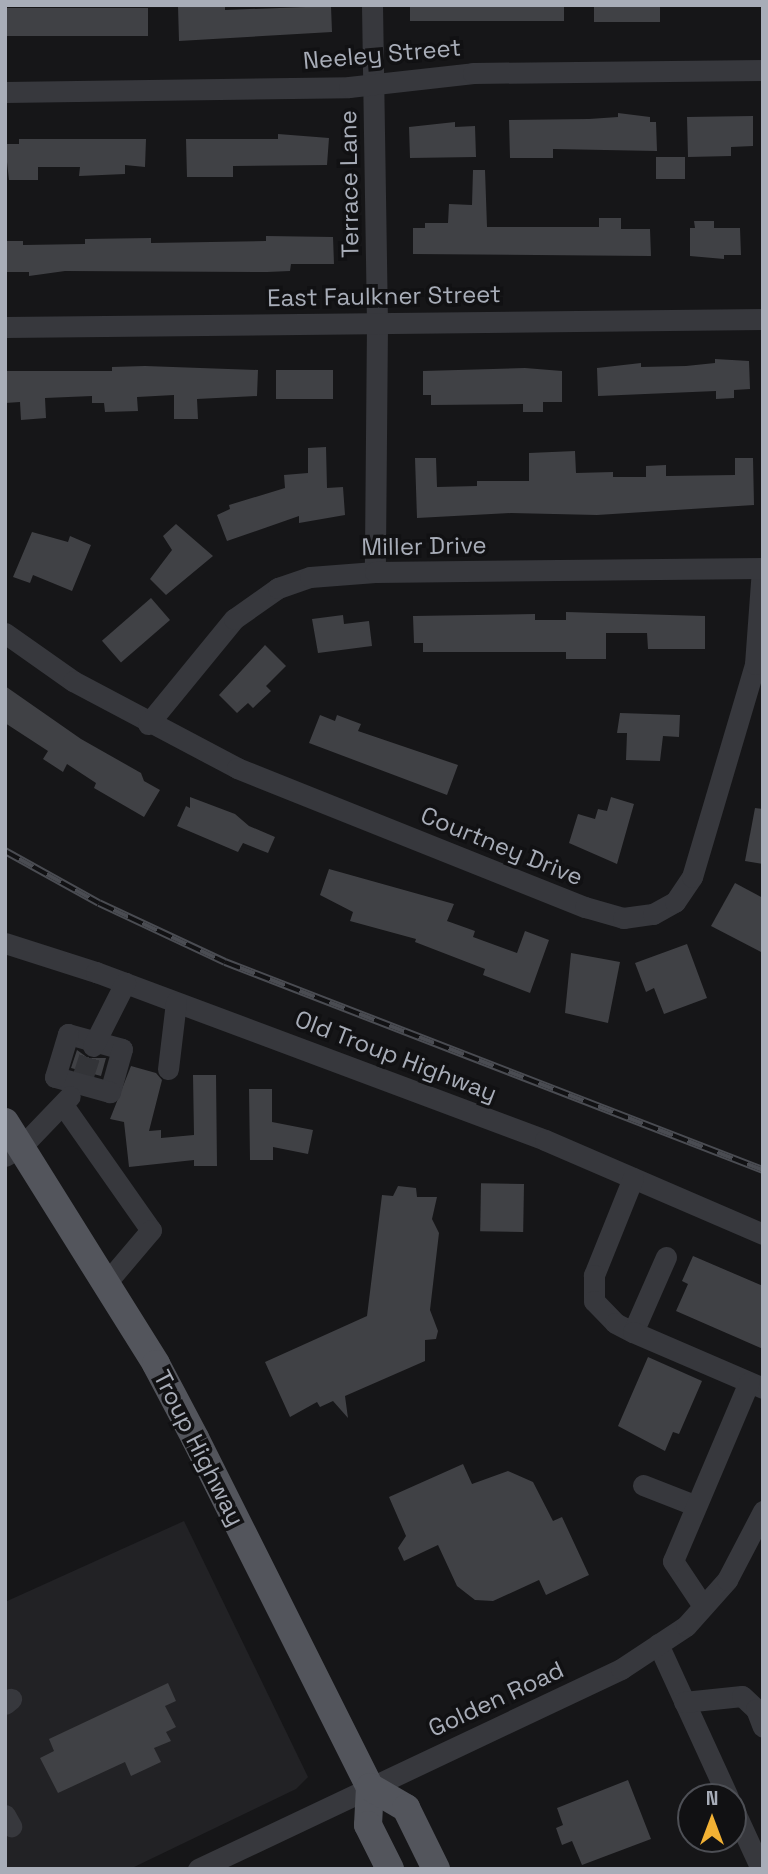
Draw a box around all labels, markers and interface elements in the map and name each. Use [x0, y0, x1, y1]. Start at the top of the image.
street label: Neeley Street [302, 33, 462, 75]
street label: Terrace Lane [333, 110, 365, 258]
street label: East Faulkner Street [267, 280, 501, 312]
street label: Miller Drive [361, 531, 487, 561]
street label: Courtney Drive [417, 800, 587, 892]
street label: Old Troup Highway [291, 1004, 501, 1108]
street label: Troup Highway [147, 1365, 251, 1531]
street label: Golden Road [424, 1655, 568, 1743]
north arrow [677, 1783, 747, 1853]
text: N [706, 1786, 718, 1811]

